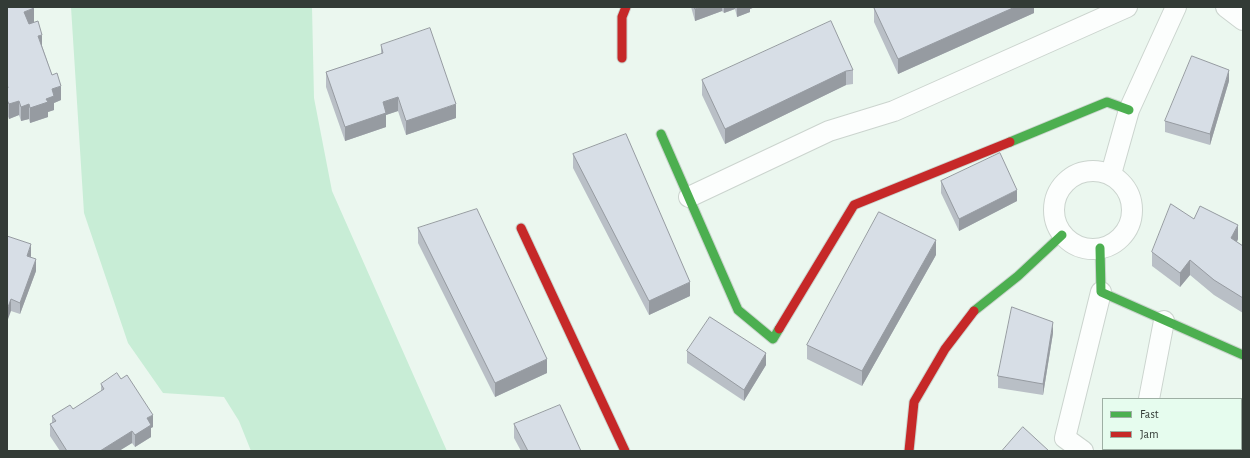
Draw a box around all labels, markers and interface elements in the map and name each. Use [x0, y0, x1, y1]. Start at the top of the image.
legend [1102, 398, 1242, 450]
text: Fast [1140, 408, 1159, 420]
text: Jam [1140, 428, 1159, 440]

